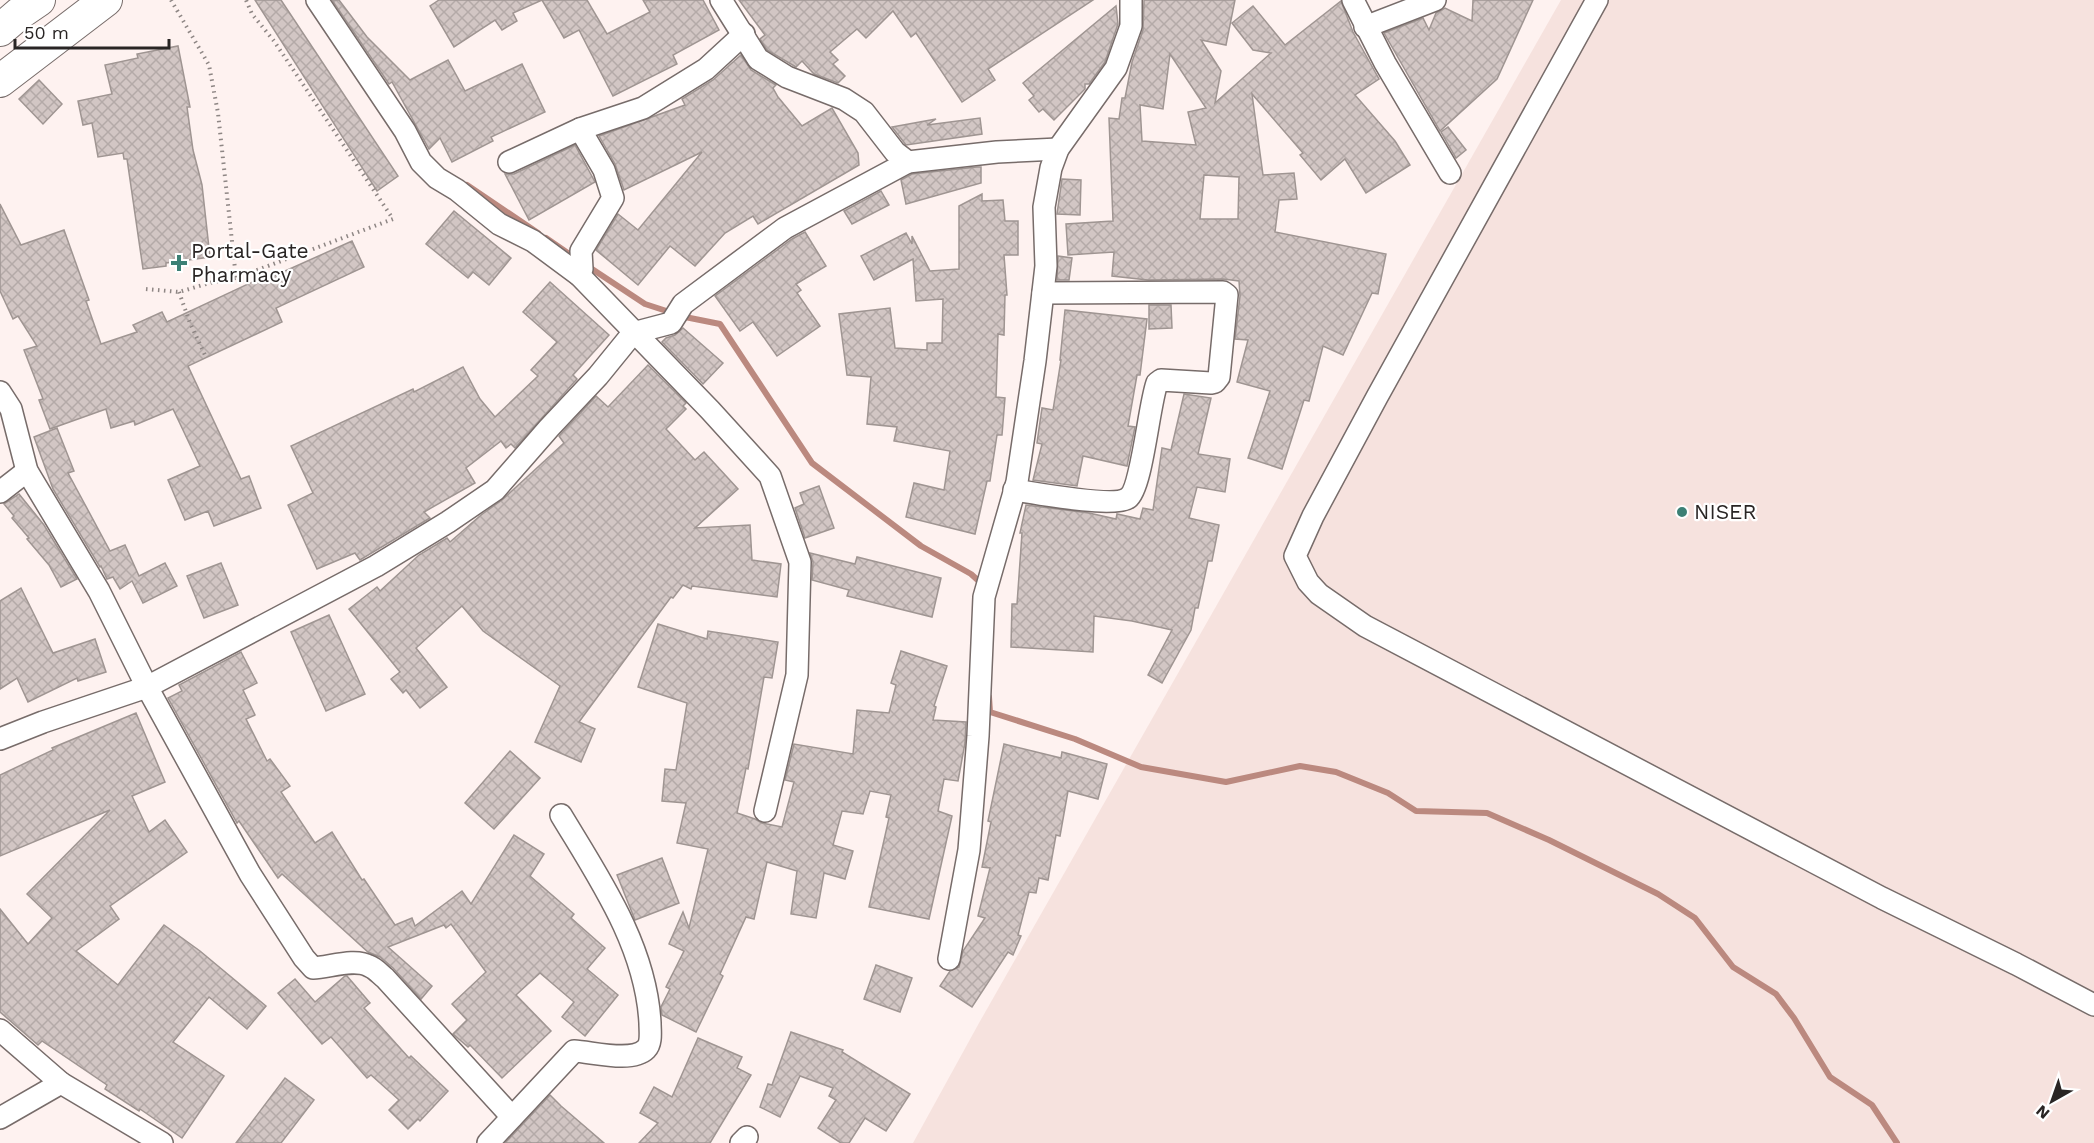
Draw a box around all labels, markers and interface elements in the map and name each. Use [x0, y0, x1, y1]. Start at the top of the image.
scale bar [15, 12, 170, 50]
text: 50 m [24, 22, 69, 43]
place label: Portal-Gate Pharmacy [191, 238, 309, 287]
marker: Portal-Gate Pharmacy [172, 256, 186, 270]
place label: NISER [1694, 499, 1756, 524]
marker: NISER [1675, 505, 1689, 519]
north arrow [2022, 1071, 2082, 1131]
text: N [2032, 1101, 2053, 1123]

